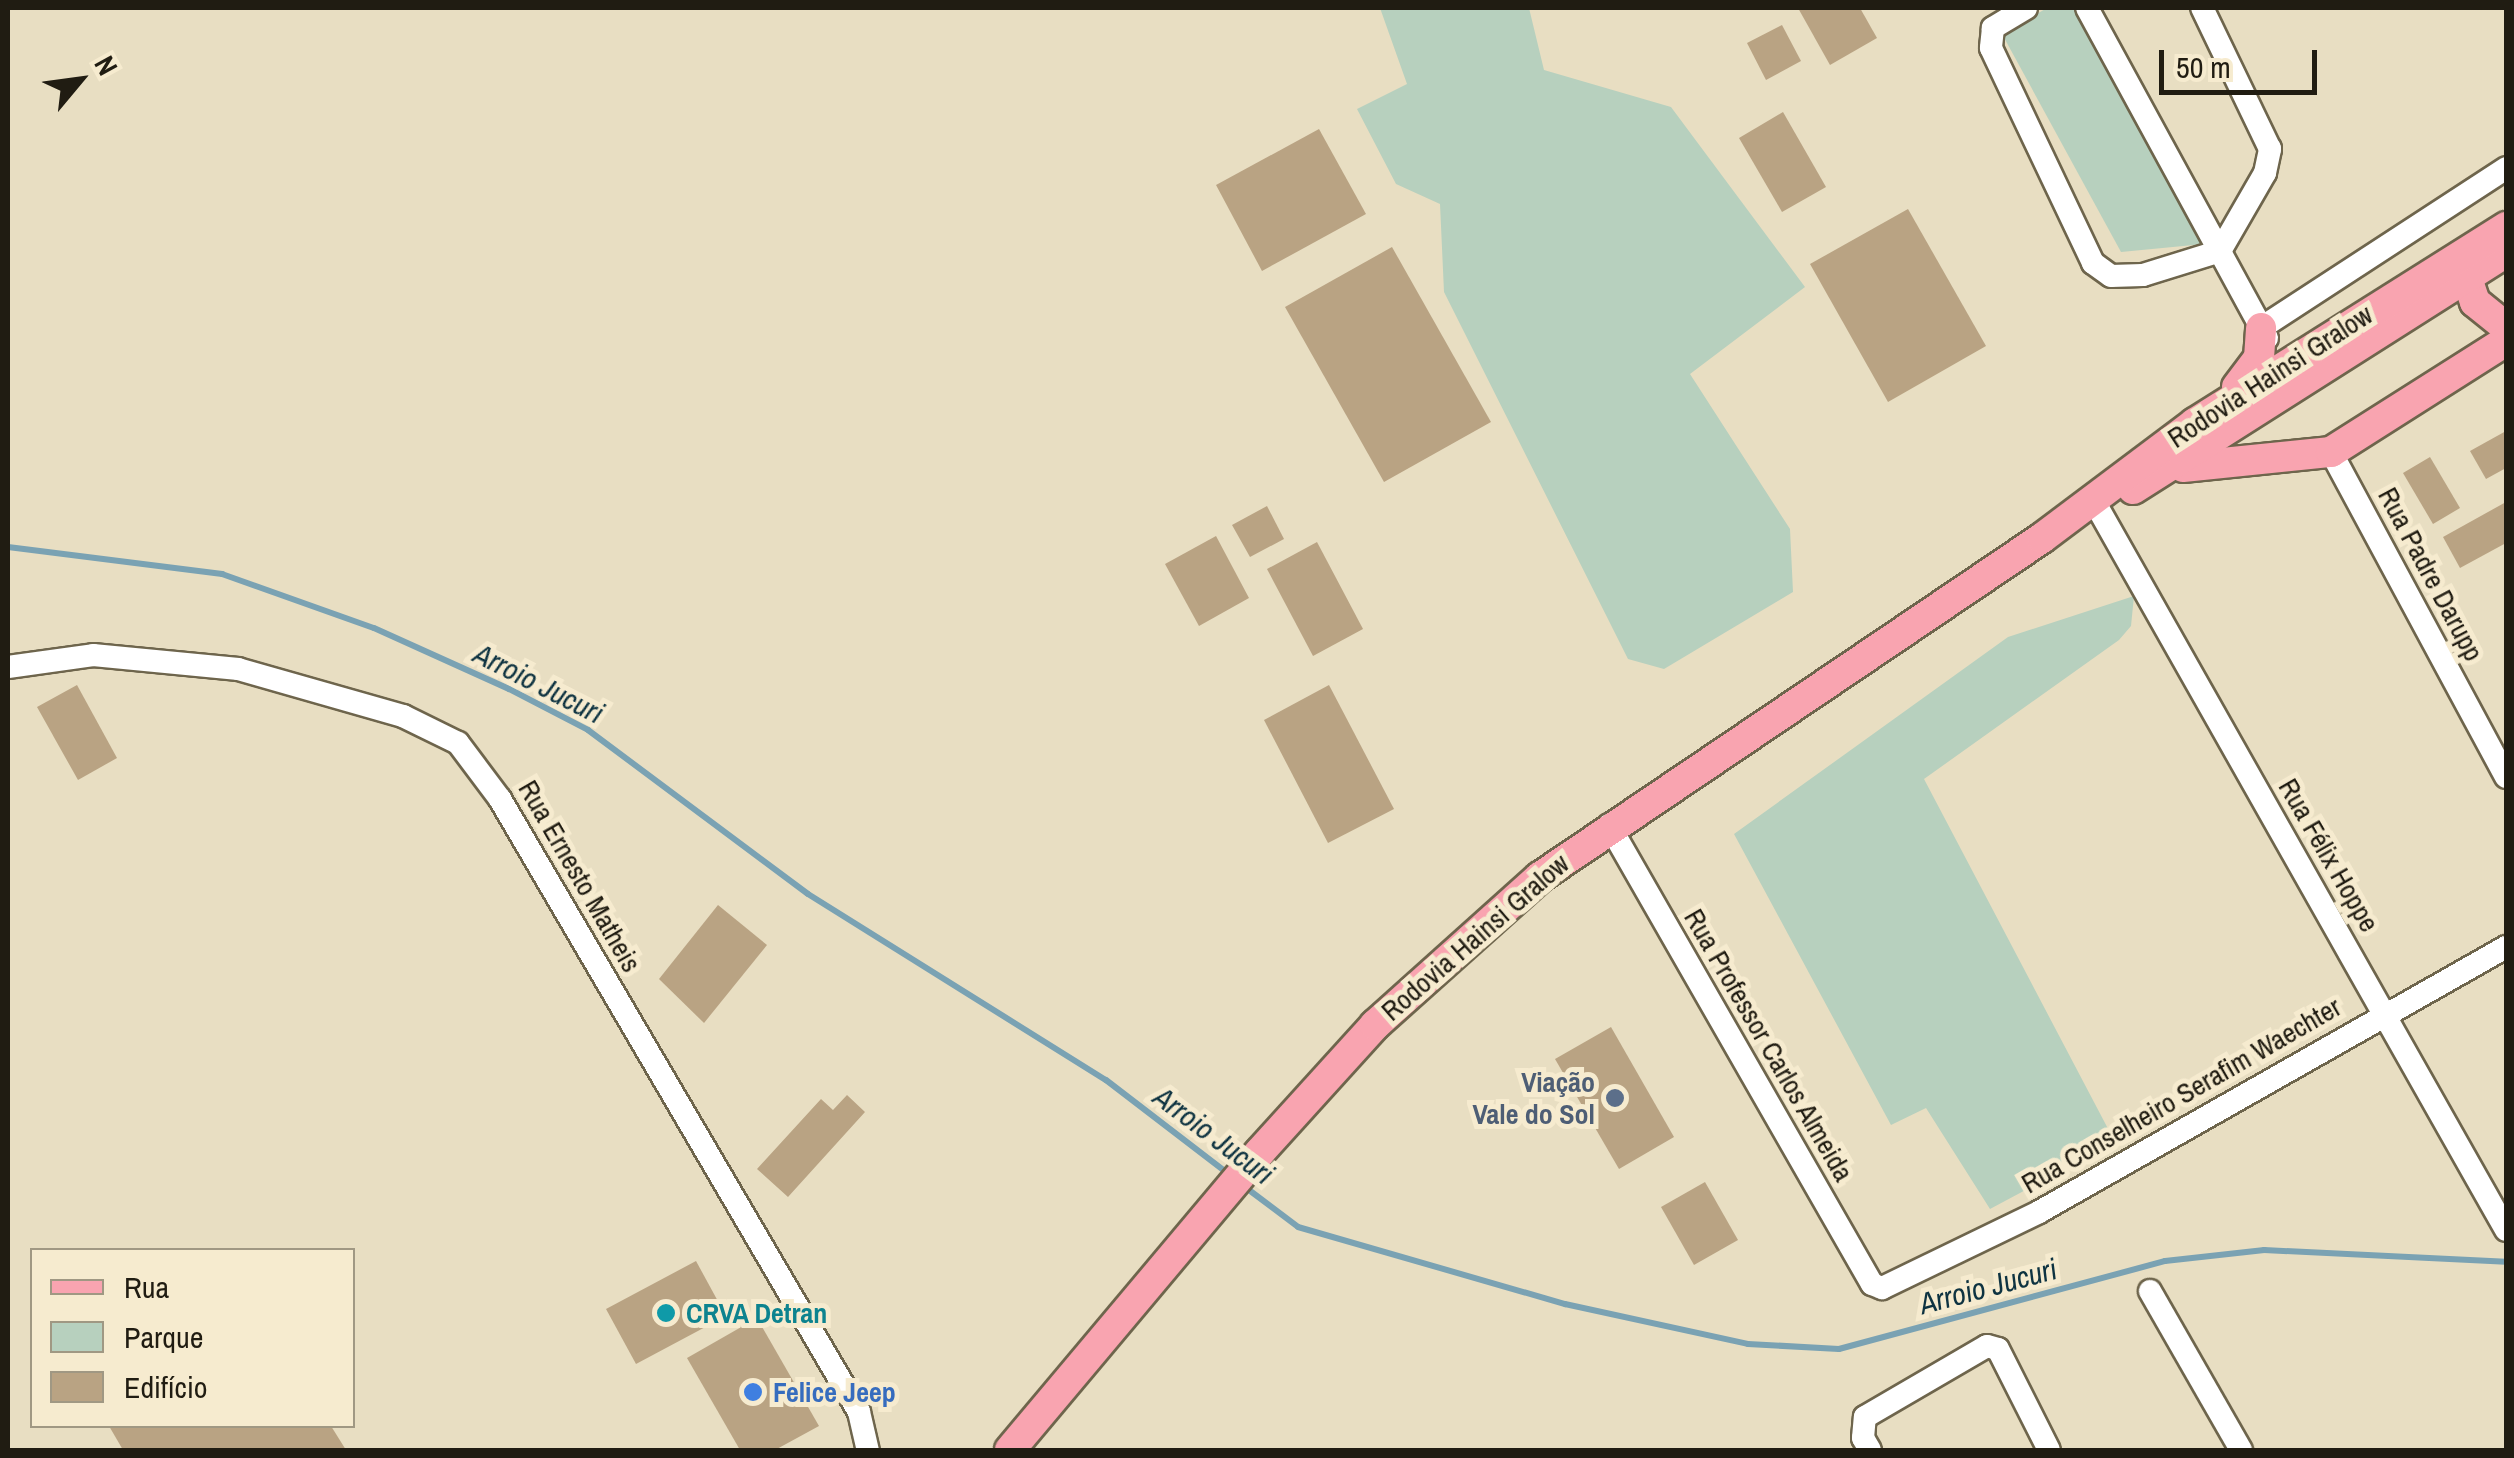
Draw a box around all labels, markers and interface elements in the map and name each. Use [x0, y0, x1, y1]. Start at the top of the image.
north arrow [30, 30, 130, 130]
scale bar [2164, 30, 2322, 92]
text: 50 m [2176, 47, 2231, 87]
text: N [86, 49, 127, 82]
street label: Rodovia Hainsi Gralow [2161, 297, 2379, 455]
street label: Rua Padre Darupp [2371, 482, 2491, 666]
water label: Arroio Jucuri [468, 635, 610, 731]
street label: Rua Félix Hoppe [2272, 772, 2386, 938]
street label: Rua Ernesto Matheis [512, 774, 648, 978]
street label: Rodovia Hainsi Gralow [1374, 846, 1576, 1028]
street label: Rua Professor Carlos Almeida [1677, 902, 1861, 1188]
street label: Rua Conselheiro Serafim Waechter [2015, 990, 2347, 1200]
place label: Viação Vale do Sol [1472, 1065, 1595, 1131]
water label: Arroio Jucuri [1147, 1078, 1281, 1192]
marker: Viação Vale do Sol [1604, 1087, 1626, 1109]
legend [30, 1248, 355, 1428]
water label: Arroio Jucuri [1915, 1250, 2061, 1322]
text: Rua [124, 1267, 169, 1307]
place label: CRVA Detran [686, 1296, 828, 1330]
marker: CRVA Detran [655, 1302, 677, 1324]
text: Parque [124, 1317, 203, 1357]
text: Edifício [124, 1367, 207, 1407]
place label: Felice Jeep [773, 1375, 896, 1409]
marker: Felice Jeep [742, 1381, 764, 1403]

